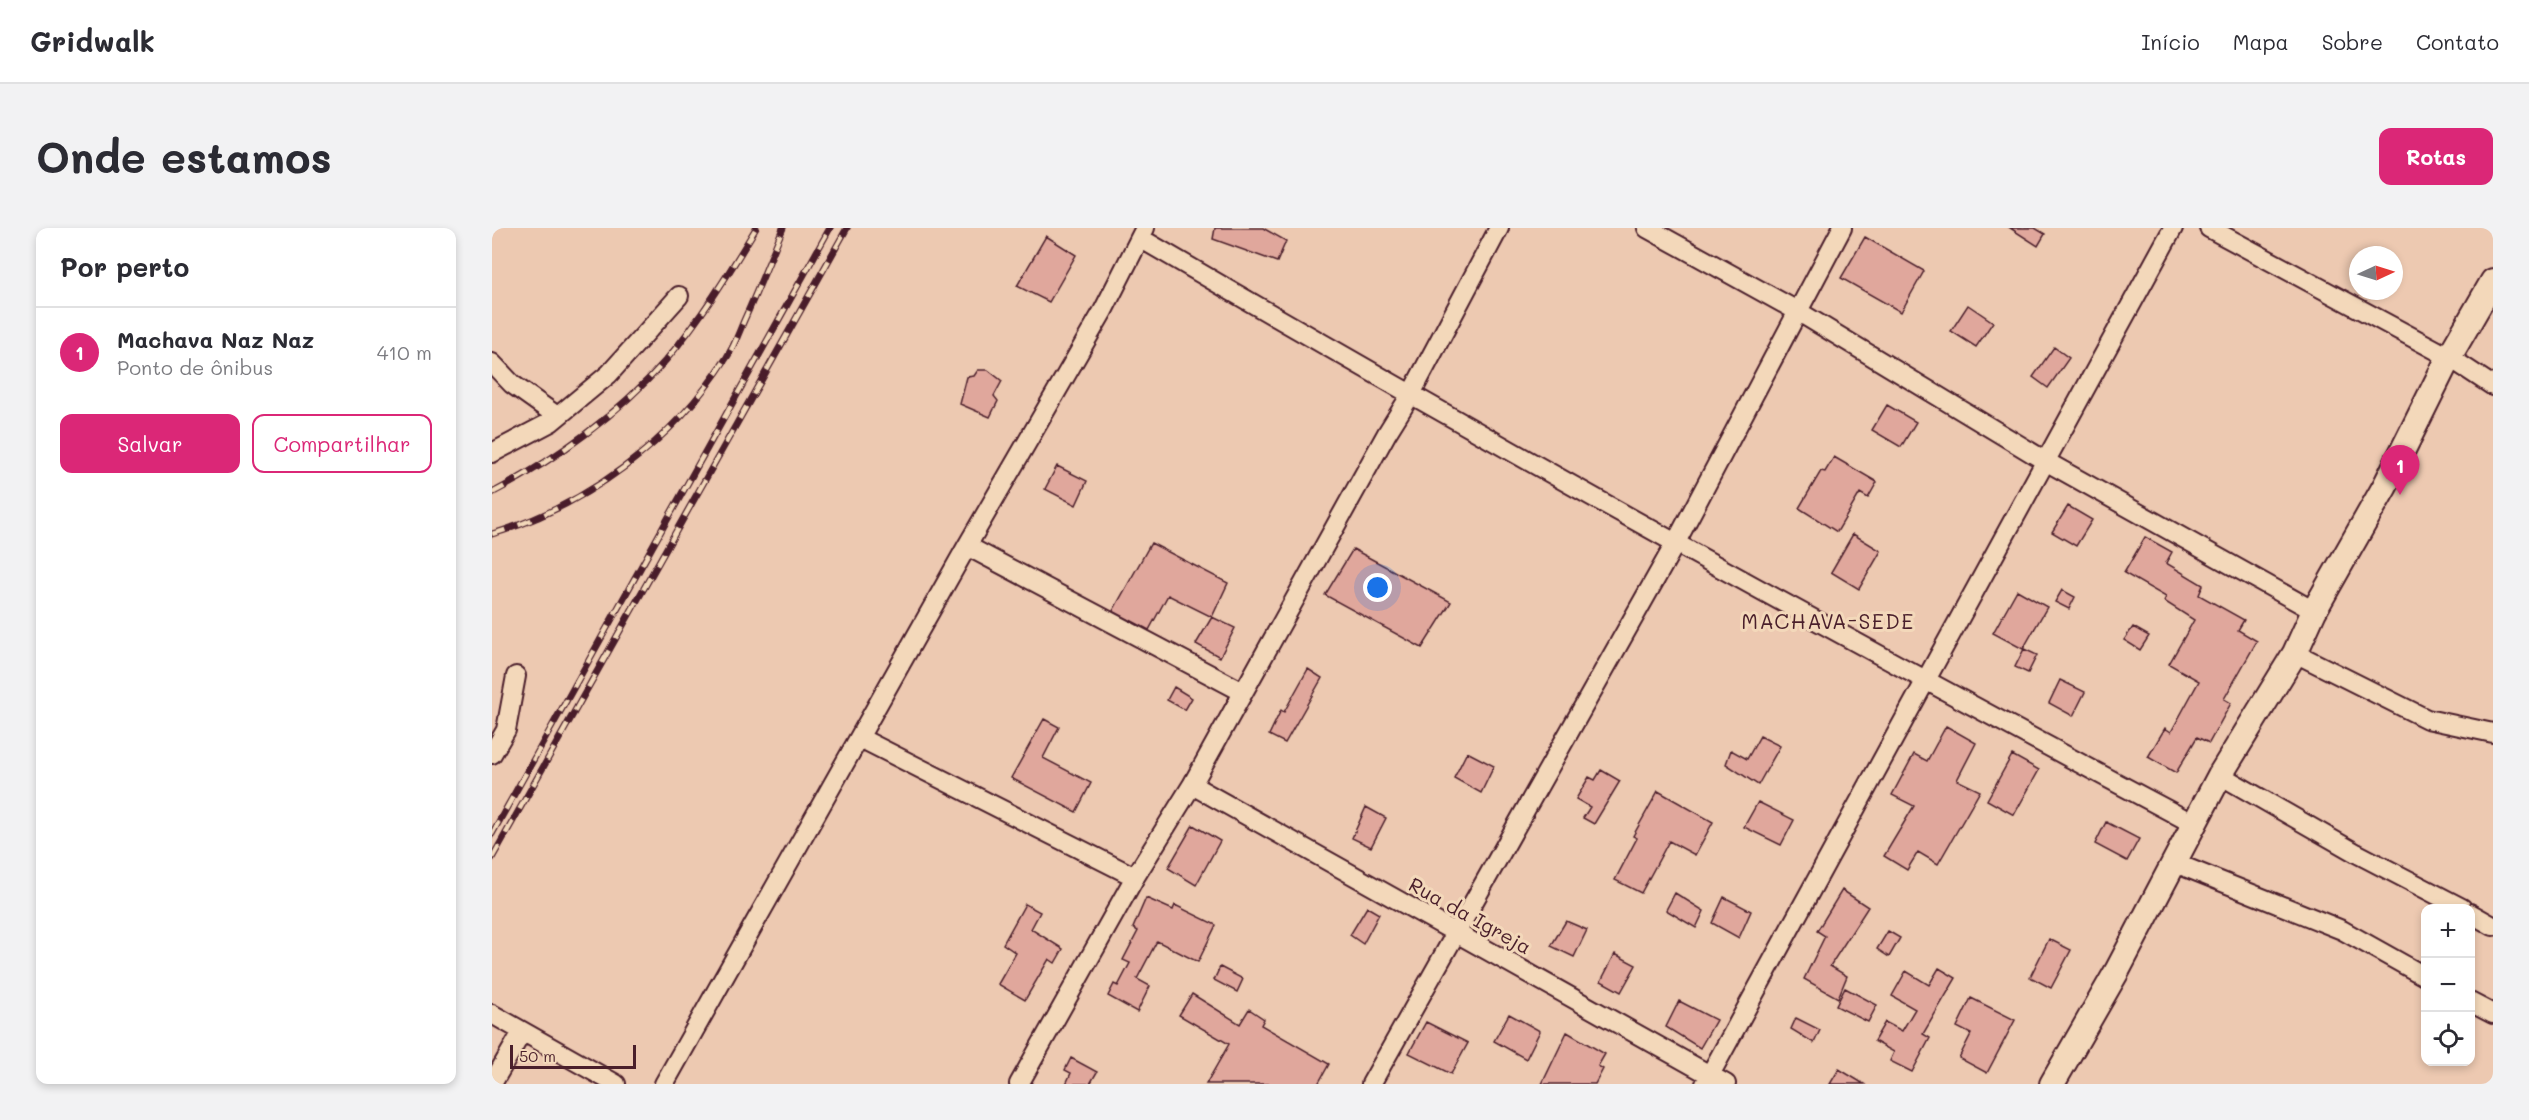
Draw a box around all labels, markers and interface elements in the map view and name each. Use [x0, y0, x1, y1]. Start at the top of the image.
text: Gridwalk [30, 23, 155, 59]
text: Início [2141, 28, 2200, 55]
text: Mapa [2233, 28, 2289, 55]
text: Sobre [2322, 28, 2383, 55]
text: Contato [2416, 28, 2499, 55]
button: Rotas [2379, 128, 2493, 185]
text: Onde estamos [36, 129, 332, 184]
north arrow [2349, 246, 2403, 300]
text: Por perto [60, 250, 189, 284]
text: Machava Naz Naz [117, 325, 314, 354]
text: 1 [75, 339, 84, 365]
text: 410 m [377, 339, 432, 365]
text: Ponto de ônibus [117, 354, 273, 380]
button: Salvar [60, 414, 240, 473]
button: Compartilhar [252, 414, 432, 473]
pin: 1 [2380, 446, 2420, 495]
your location [1363, 573, 1392, 602]
district label: MACHAVA-SEDE [1741, 607, 1915, 634]
street label: Rua da Igreja [1405, 871, 1536, 959]
map controls [2421, 904, 2475, 1066]
button: + [2421, 904, 2475, 958]
button: − [2421, 958, 2475, 1012]
button: locate [2421, 1012, 2475, 1066]
scale bar [510, 1042, 636, 1070]
text: 50 m [519, 1045, 556, 1066]

